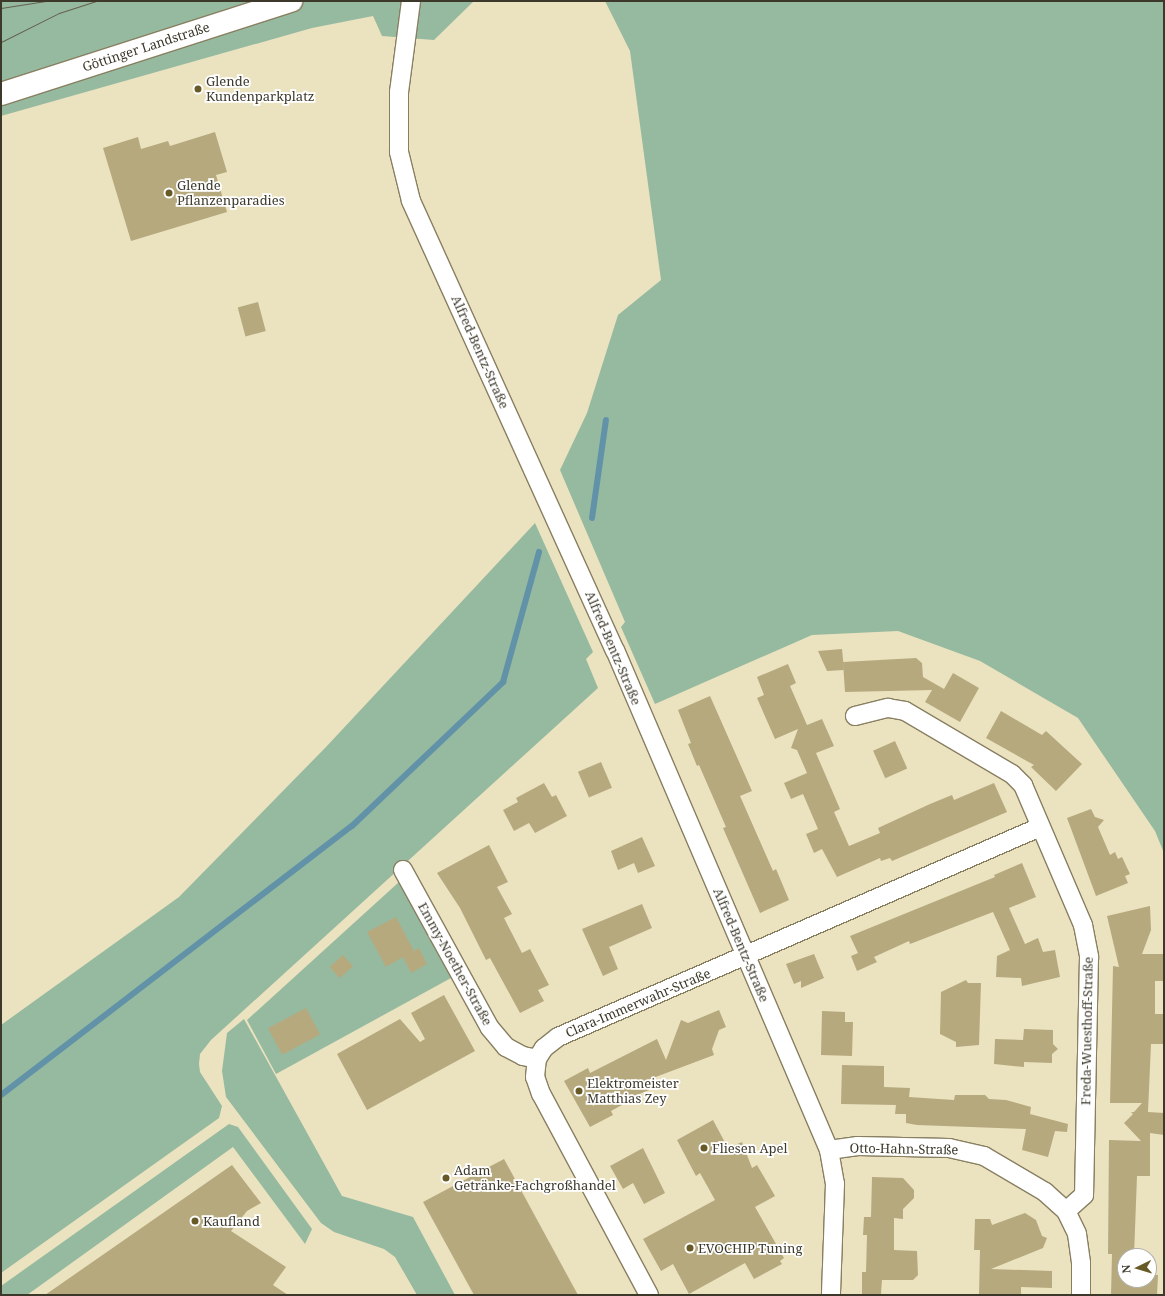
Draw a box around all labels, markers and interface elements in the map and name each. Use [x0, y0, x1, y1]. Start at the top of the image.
street label: Göttinger Landstraße [80, 19, 212, 75]
place label: Glende Kundenparkplatz [206, 74, 314, 105]
marker: Glende Kundenparkplatz [193, 84, 203, 94]
place label: Glende Pflanzenparadies [177, 178, 285, 209]
marker: Glende Pflanzenparadies [164, 188, 174, 198]
street label: Alfred-Bentz-Straße [448, 293, 512, 411]
street label: Alfred-Bentz-Straße [582, 589, 644, 707]
street label: Alfred-Bentz-Straße [710, 886, 772, 1004]
street label: Emmy-Noether-Straße [415, 900, 495, 1028]
street label: Freda-Wuesthoff-Straße [1078, 957, 1096, 1105]
street label: Clara-Immerwahr-Straße [563, 965, 713, 1041]
place label: Elektromeister Matthias Zey [587, 1076, 679, 1107]
marker: Elektromeister Matthias Zey [574, 1086, 584, 1096]
place label: Fliesen Apel [712, 1140, 788, 1156]
street label: Otto-Hahn-Straße [849, 1140, 959, 1158]
marker: Fliesen Apel [699, 1143, 709, 1153]
place label: Adam Getränke-Fachgroßhandel [454, 1163, 616, 1194]
marker: Adam Getränke-Fachgroßhandel [441, 1173, 451, 1183]
place label: Kaufland [203, 1213, 260, 1229]
marker: Kaufland [190, 1216, 200, 1226]
place label: EVOCHIP Tuning [698, 1240, 802, 1256]
marker: EVOCHIP Tuning [685, 1243, 695, 1253]
north arrow [1117, 1248, 1157, 1288]
text: N [1118, 1264, 1133, 1274]

